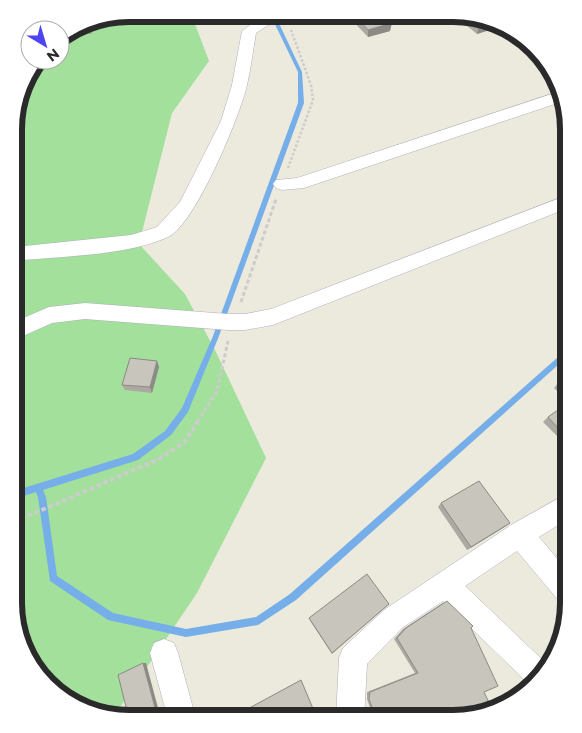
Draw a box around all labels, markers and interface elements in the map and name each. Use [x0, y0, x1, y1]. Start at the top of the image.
north arrow [20, 20, 70, 70]
text: N [43, 45, 63, 66]

